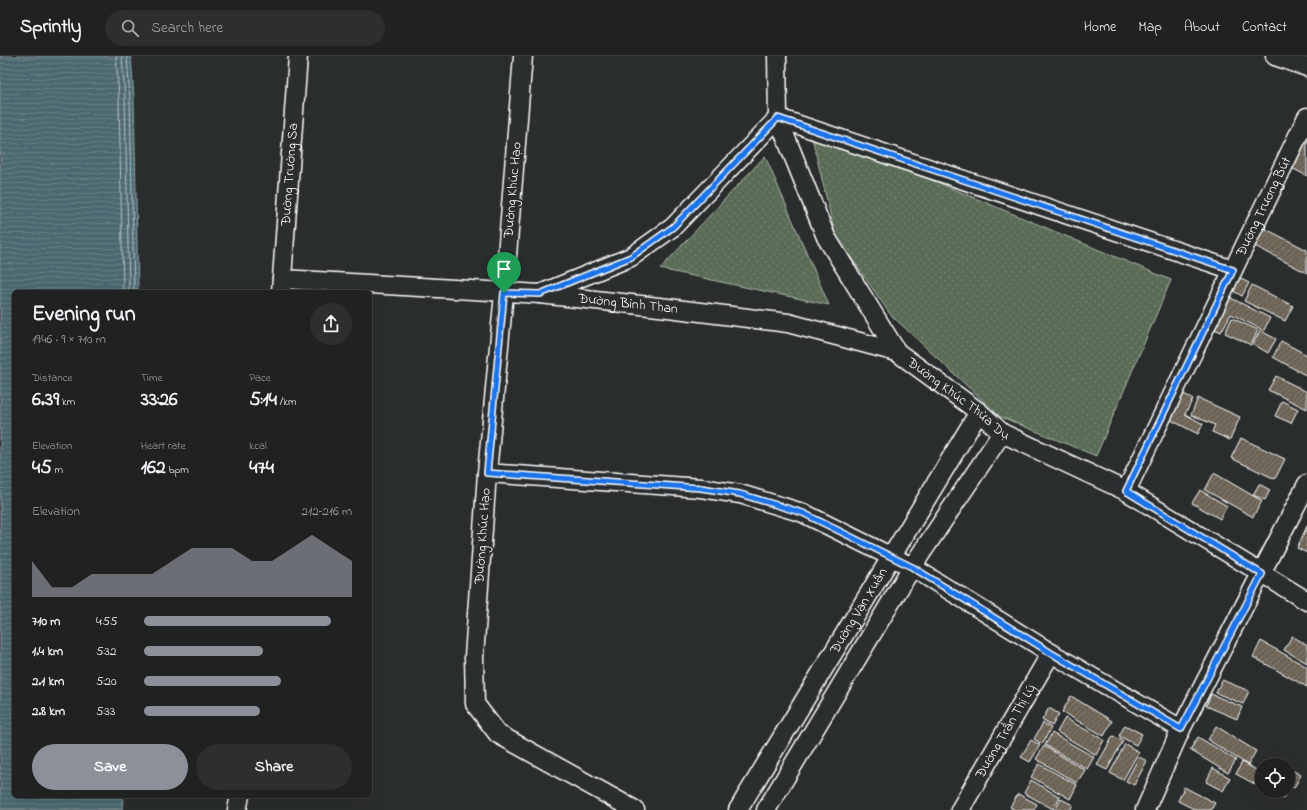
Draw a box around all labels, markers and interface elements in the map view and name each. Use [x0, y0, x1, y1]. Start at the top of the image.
search box [105, 10, 385, 46]
text: Sprintly [20, 14, 81, 41]
icon: search [119, 17, 141, 39]
text: Search here [151, 17, 223, 39]
text: Home [1084, 17, 1116, 38]
text: Map [1138, 17, 1162, 38]
text: About [1184, 17, 1220, 38]
text: Contact [1242, 17, 1287, 38]
street label: Đường Trường Sa [275, 122, 304, 228]
street label: Đường Khúc Hạo [498, 141, 529, 240]
street label: Đường Trương Bút [1230, 153, 1297, 261]
pin [487, 252, 521, 293]
icon: arrive [493, 258, 515, 280]
street label: Đường Bình Than [576, 288, 679, 320]
text: Evening run [32, 299, 136, 331]
button: share [310, 303, 352, 345]
text: 19:46 · 9 × 710 m [32, 330, 106, 349]
street label: Đường Khúc Thừa Dụ [902, 352, 1013, 446]
text: Distance [32, 370, 73, 386]
text: Time [141, 370, 162, 386]
text: Pace [249, 370, 271, 386]
text: 6.39 [32, 386, 59, 415]
text: 33:26 [141, 386, 178, 415]
text: 5:14 [249, 386, 277, 415]
text: km [59, 394, 75, 410]
text: /km [277, 394, 297, 410]
text: Elevation [32, 438, 72, 454]
text: Heart rate [141, 438, 186, 454]
text: kcal [249, 438, 267, 454]
text: 45 [32, 454, 52, 483]
text: 162 [141, 454, 166, 483]
text: 474 [249, 454, 274, 483]
text: m [52, 462, 63, 478]
text: bpm [166, 462, 189, 478]
street label: Đường Khúc Hạo [469, 487, 498, 586]
text: Elevation [32, 502, 80, 521]
text: 212–216 m [302, 502, 352, 521]
street label: Đường Vạn Xuân [824, 564, 893, 659]
text: 710 m [32, 612, 60, 631]
text: 4:55 [96, 612, 117, 631]
text: 1.4 km [32, 642, 63, 661]
text: 5:32 [96, 642, 116, 661]
text: 2.1 km [32, 672, 64, 691]
text: 5:20 [96, 672, 117, 691]
street label: Đường Trần Thị Lý [969, 680, 1042, 783]
text: 2.8 km [32, 702, 65, 721]
text: 5:33 [96, 702, 115, 721]
button: Save [32, 744, 188, 790]
button: Share [196, 744, 352, 790]
map controls [1255, 758, 1295, 798]
button: locate [1255, 758, 1295, 798]

